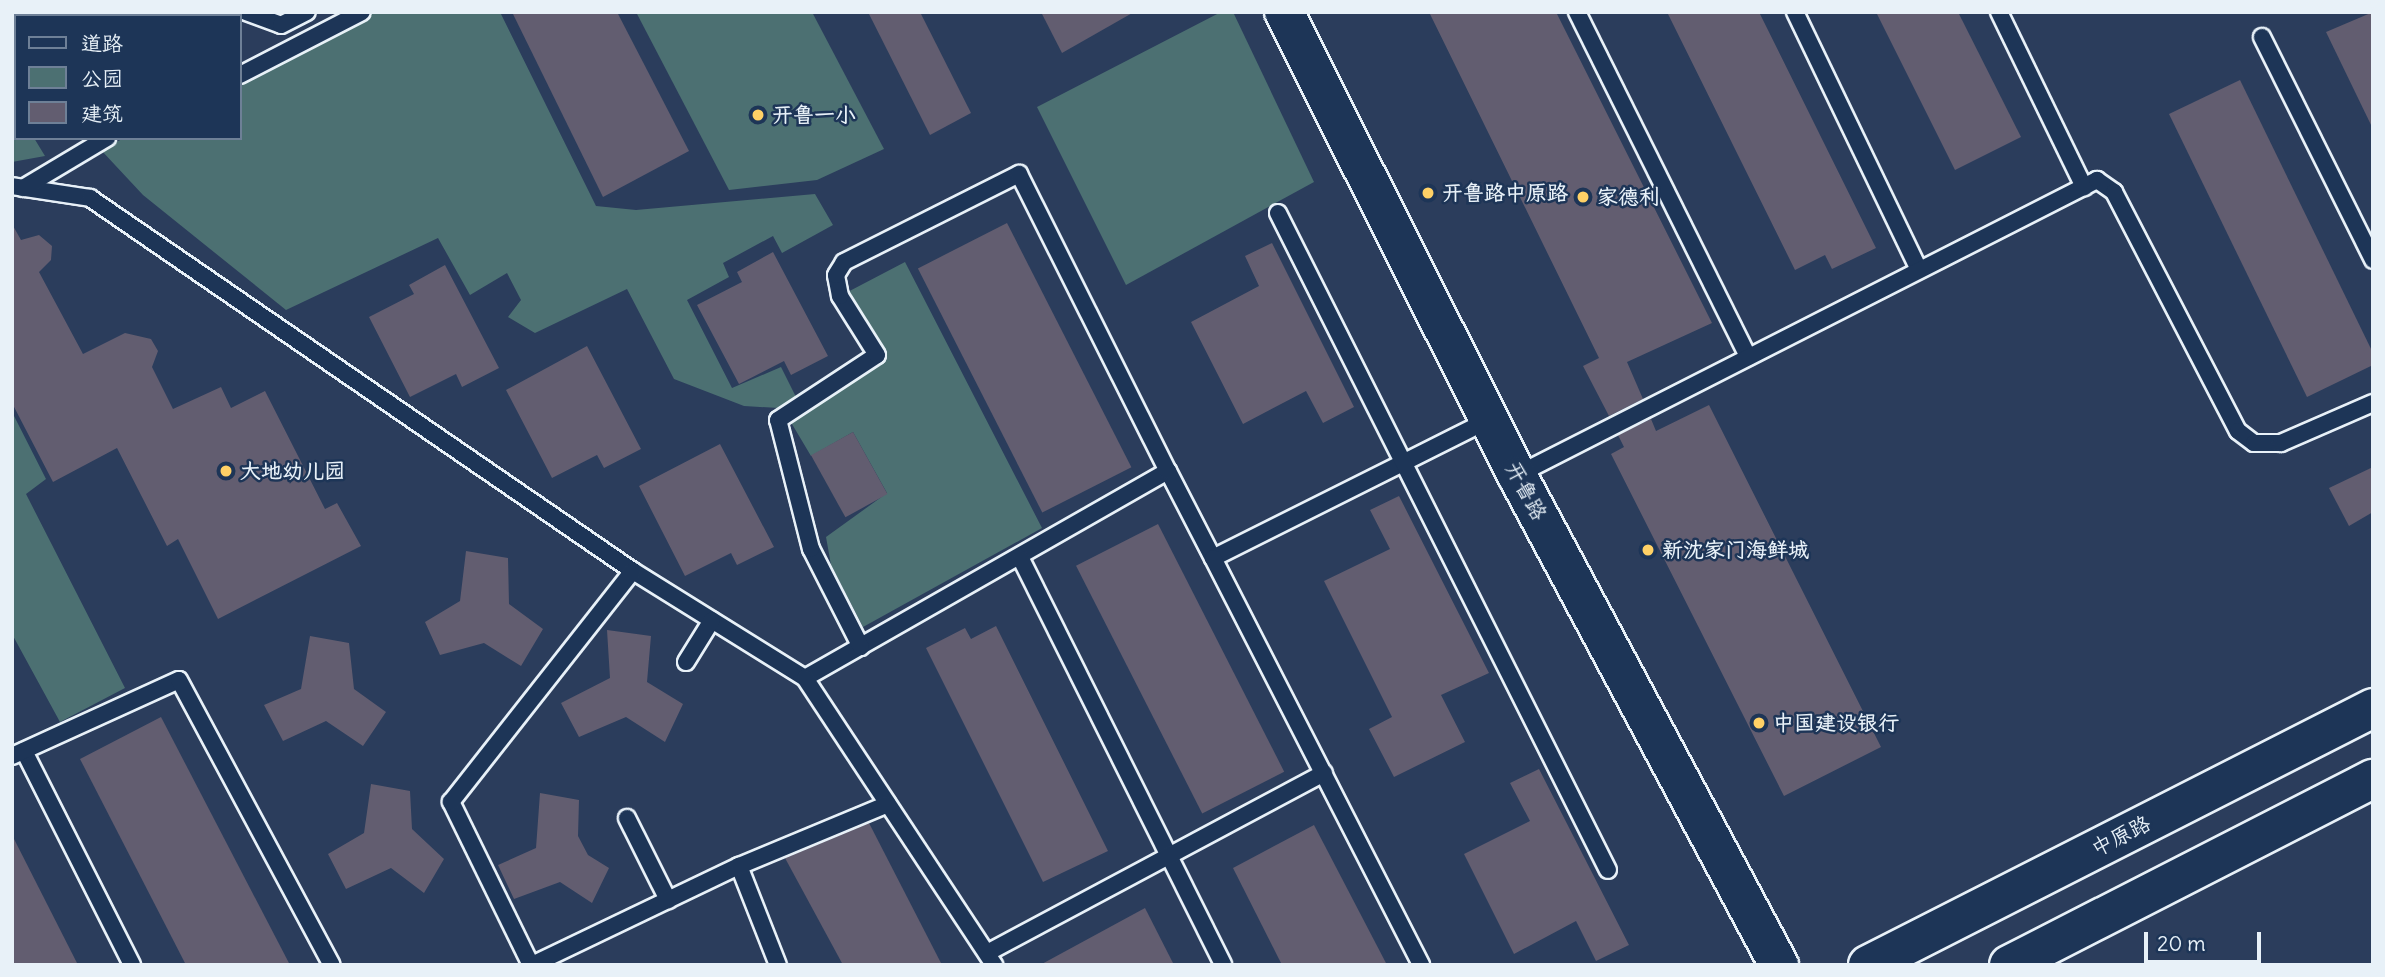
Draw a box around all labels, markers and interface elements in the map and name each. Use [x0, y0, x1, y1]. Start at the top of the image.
legend [14, 14, 242, 140]
text: 道路 [81, 30, 123, 57]
text: 公园 [81, 65, 123, 92]
text: 建筑 [81, 100, 123, 127]
place label: 开鲁一小 [772, 102, 856, 128]
marker: 开鲁一小 [750, 107, 766, 123]
place label: 开鲁路中原路 [1442, 180, 1568, 206]
place label: 家德利 [1597, 184, 1660, 210]
marker: 开鲁路中原路 [1420, 185, 1436, 201]
marker: 家德利 [1575, 189, 1591, 205]
street label: 开鲁路 [1500, 457, 1552, 525]
place label: 大地幼儿园 [240, 458, 345, 484]
marker: 大地幼儿园 [218, 463, 234, 479]
place label: 新沈家门海鲜城 [1662, 537, 1809, 563]
marker: 新沈家门海鲜城 [1640, 542, 1656, 558]
place label: 中国建设银行 [1773, 710, 1899, 736]
marker: 中国建设银行 [1751, 715, 1767, 731]
street label: 中原路 [2087, 810, 2155, 862]
scale bar [2147, 918, 2264, 962]
text: 20 m [2157, 930, 2206, 957]

